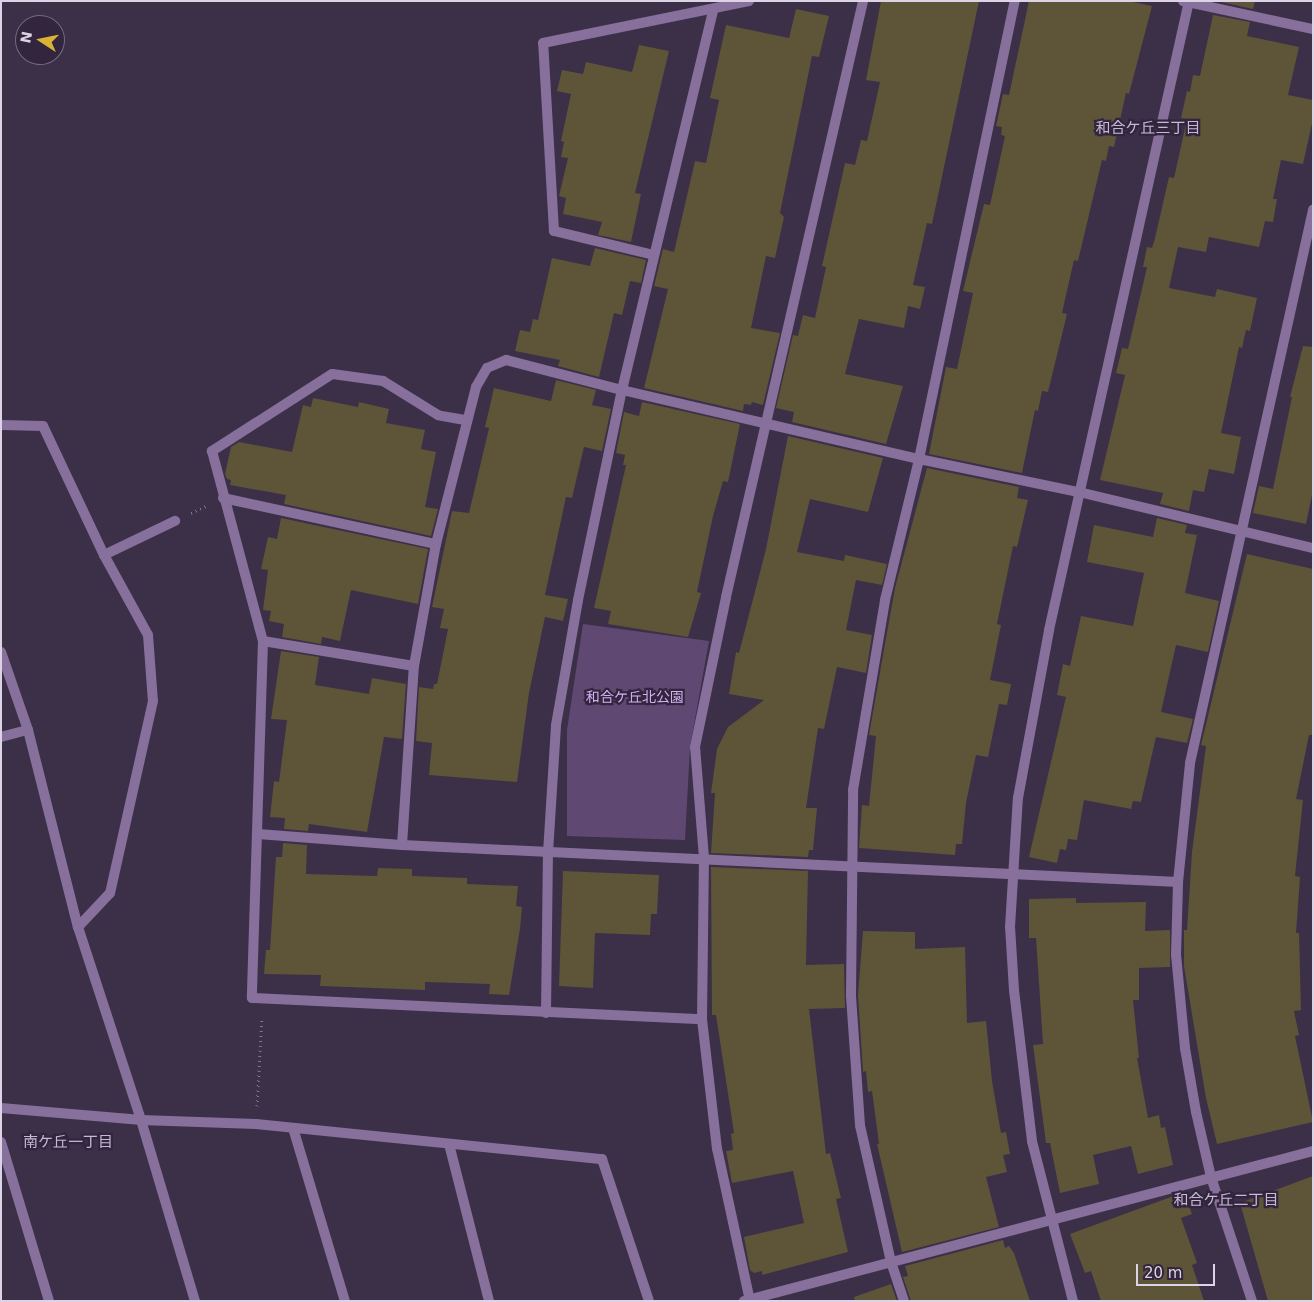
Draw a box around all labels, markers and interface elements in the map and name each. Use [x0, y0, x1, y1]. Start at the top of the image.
north arrow [15, 15, 65, 65]
text: N [17, 30, 35, 45]
district label: 和合ケ丘三丁目 [1096, 120, 1200, 138]
park label: 和合ケ丘北公園 [586, 689, 684, 705]
district label: 南ケ丘一丁目 [23, 1134, 113, 1152]
district label: 和合ケ丘二丁目 [1174, 1192, 1278, 1210]
scale bar [1139, 1254, 1218, 1286]
text: 20 m [1144, 1264, 1182, 1282]

